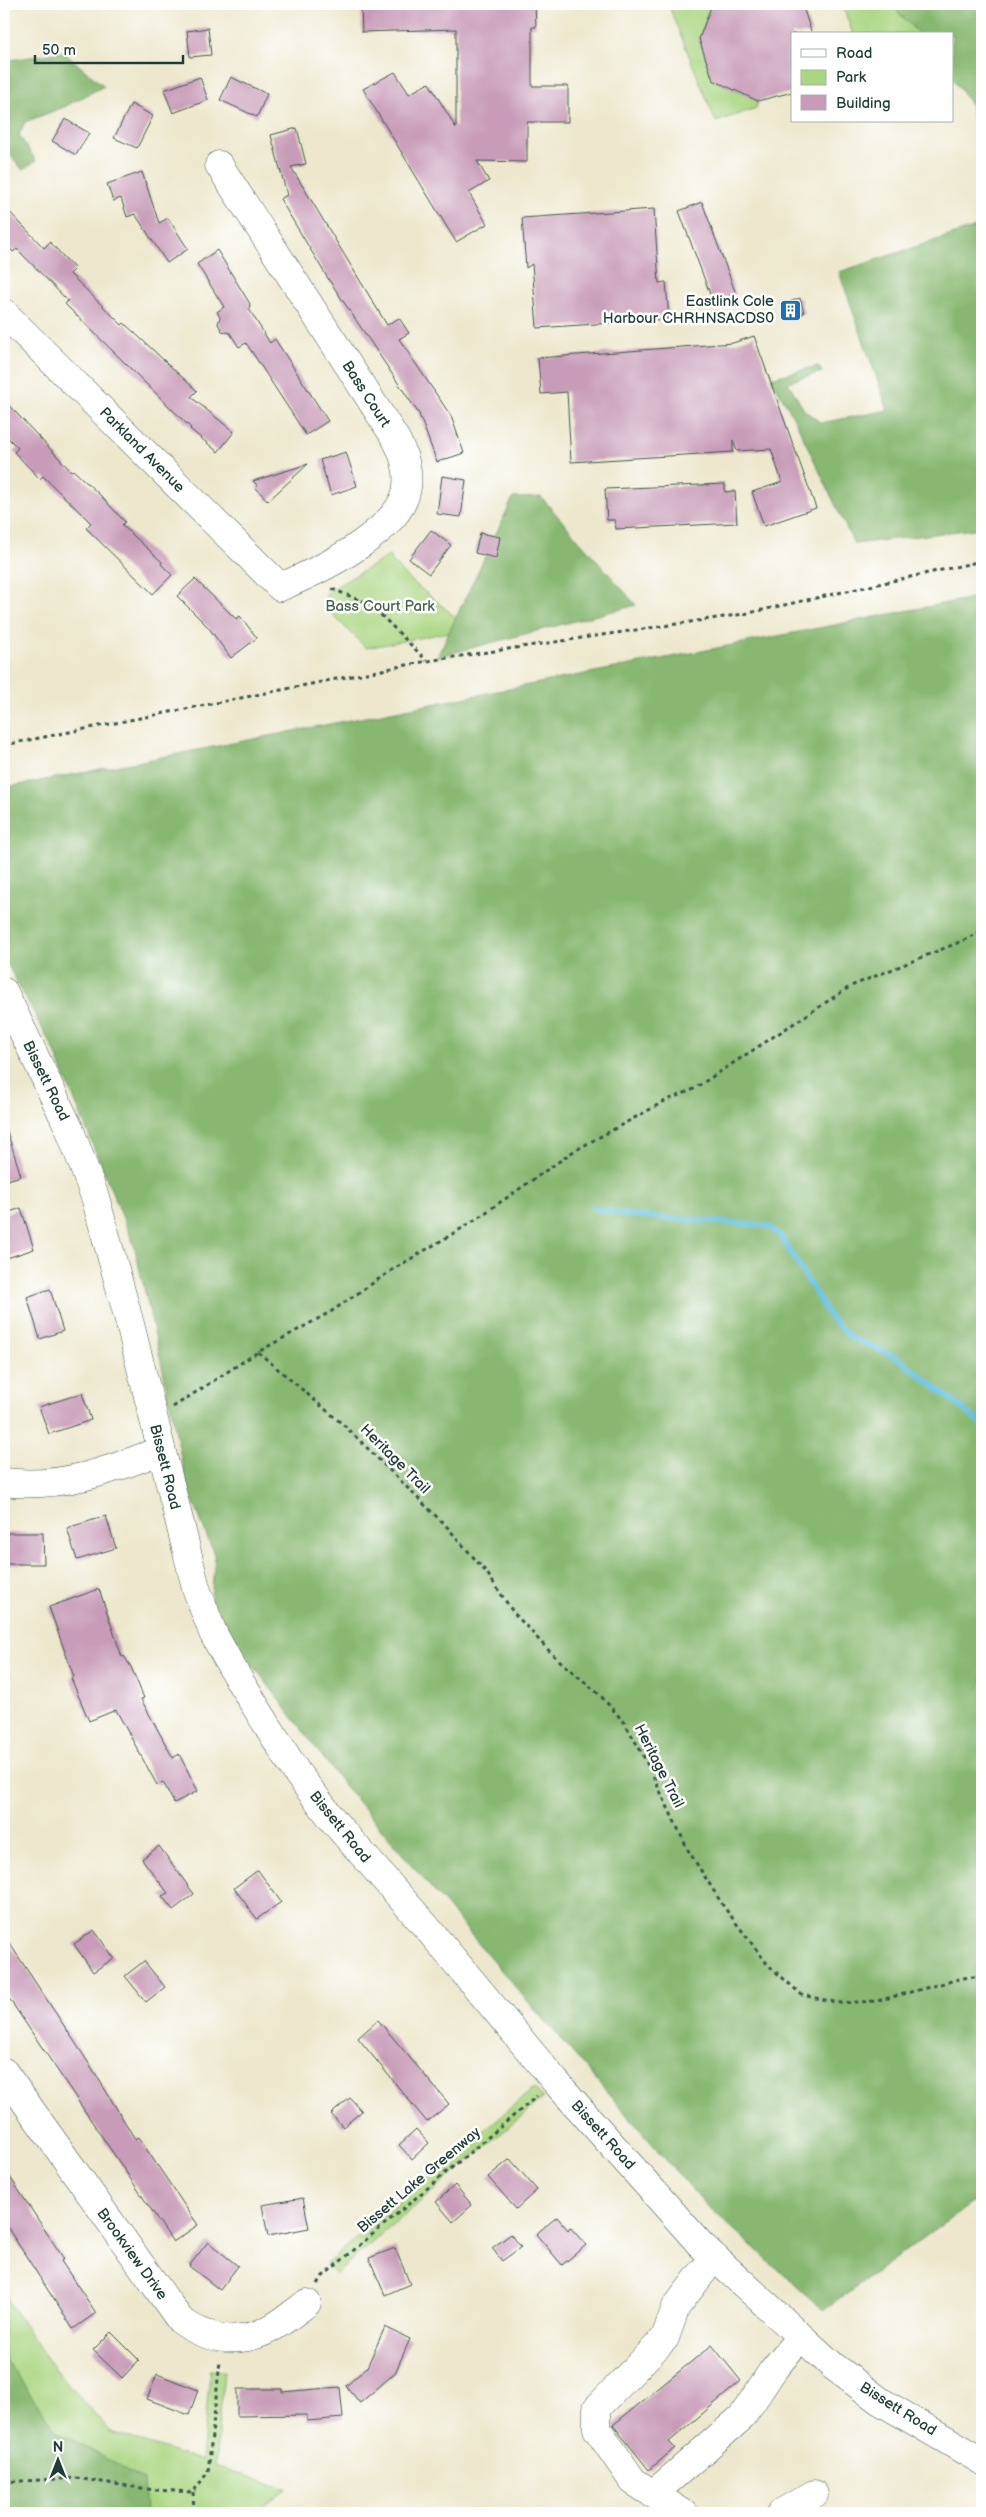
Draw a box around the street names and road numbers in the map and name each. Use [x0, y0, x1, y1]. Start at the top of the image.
street label: Bass Court [338, 357, 395, 431]
street label: Parkland Avenue [95, 403, 189, 497]
street label: Bissett Road [18, 1038, 74, 1124]
street label: Heritage Trail [356, 1420, 434, 1498]
street label: Bissett Road [145, 1422, 185, 1512]
street label: Heritage Trail [630, 1721, 688, 1811]
street label: Bissett Road [305, 1787, 375, 1867]
street label: Bissett Road [567, 2096, 639, 2174]
street label: Bissett Lake Greenway [353, 2123, 485, 2237]
street label: Brookview Drive [92, 2204, 172, 2304]
street label: Bissett Road [856, 2378, 940, 2440]

